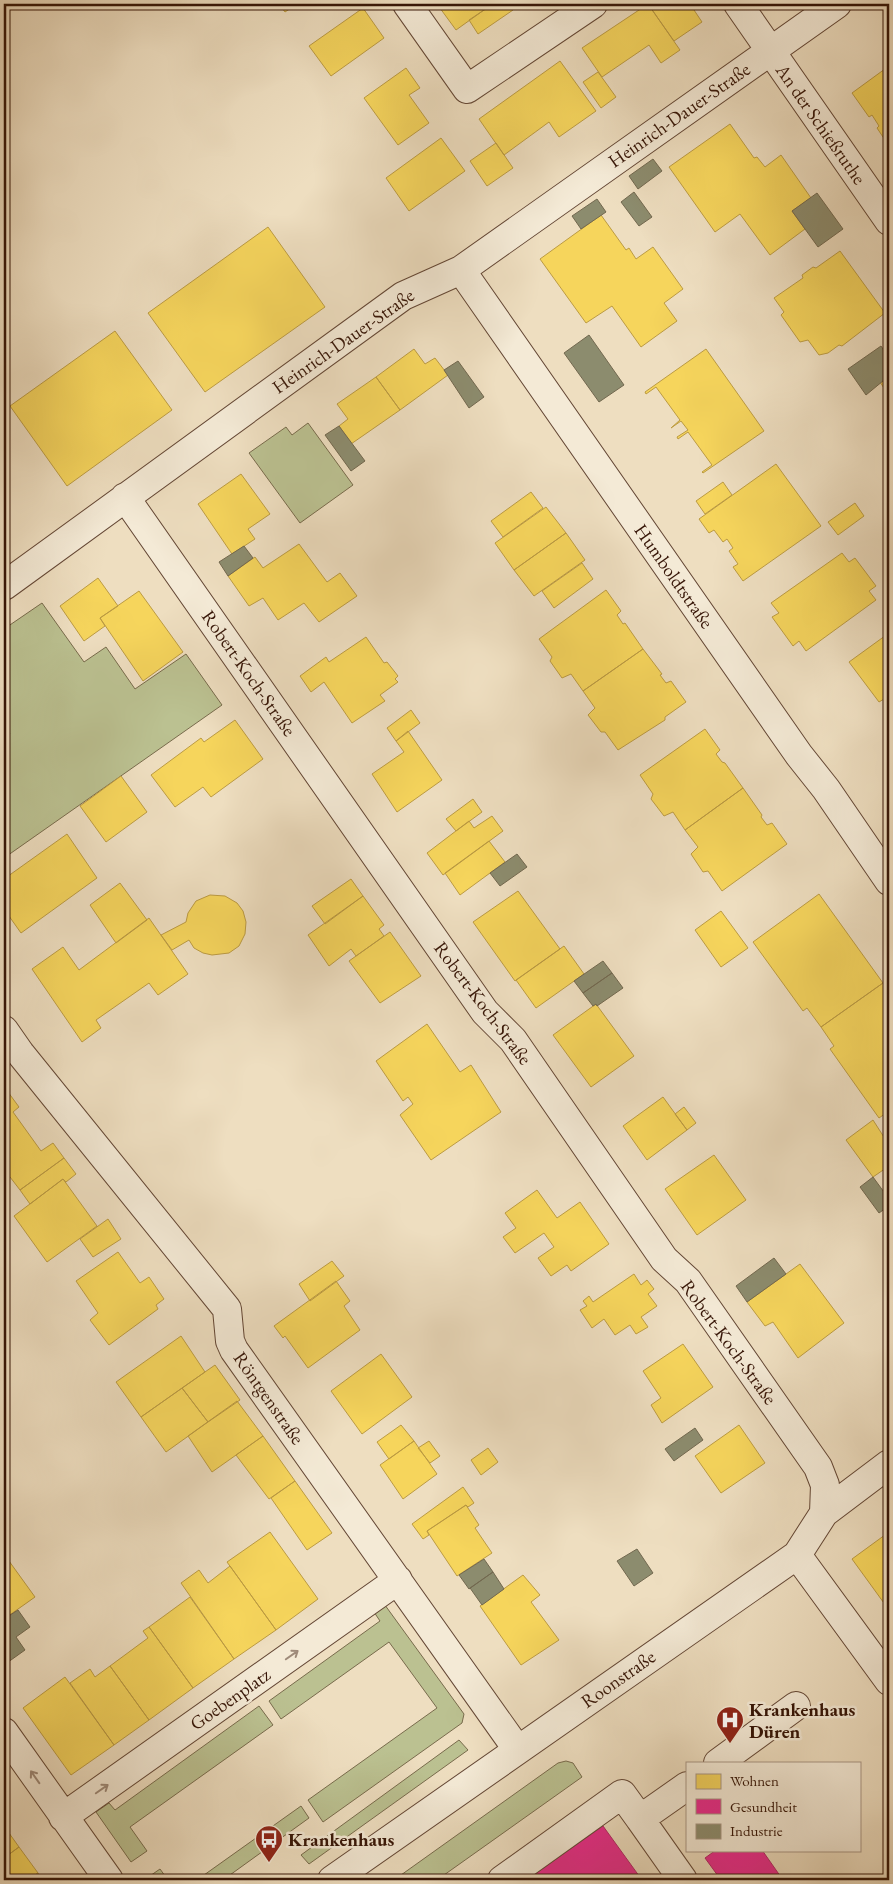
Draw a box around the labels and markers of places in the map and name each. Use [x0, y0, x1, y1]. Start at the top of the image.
place label: Krankenhaus Düren [749, 1697, 856, 1744]
hospital icon: Krankenhaus Düren [715, 1705, 745, 1744]
bus stop icon: Krankenhaus [254, 1824, 284, 1863]
place label: Krankenhaus [288, 1827, 395, 1852]

